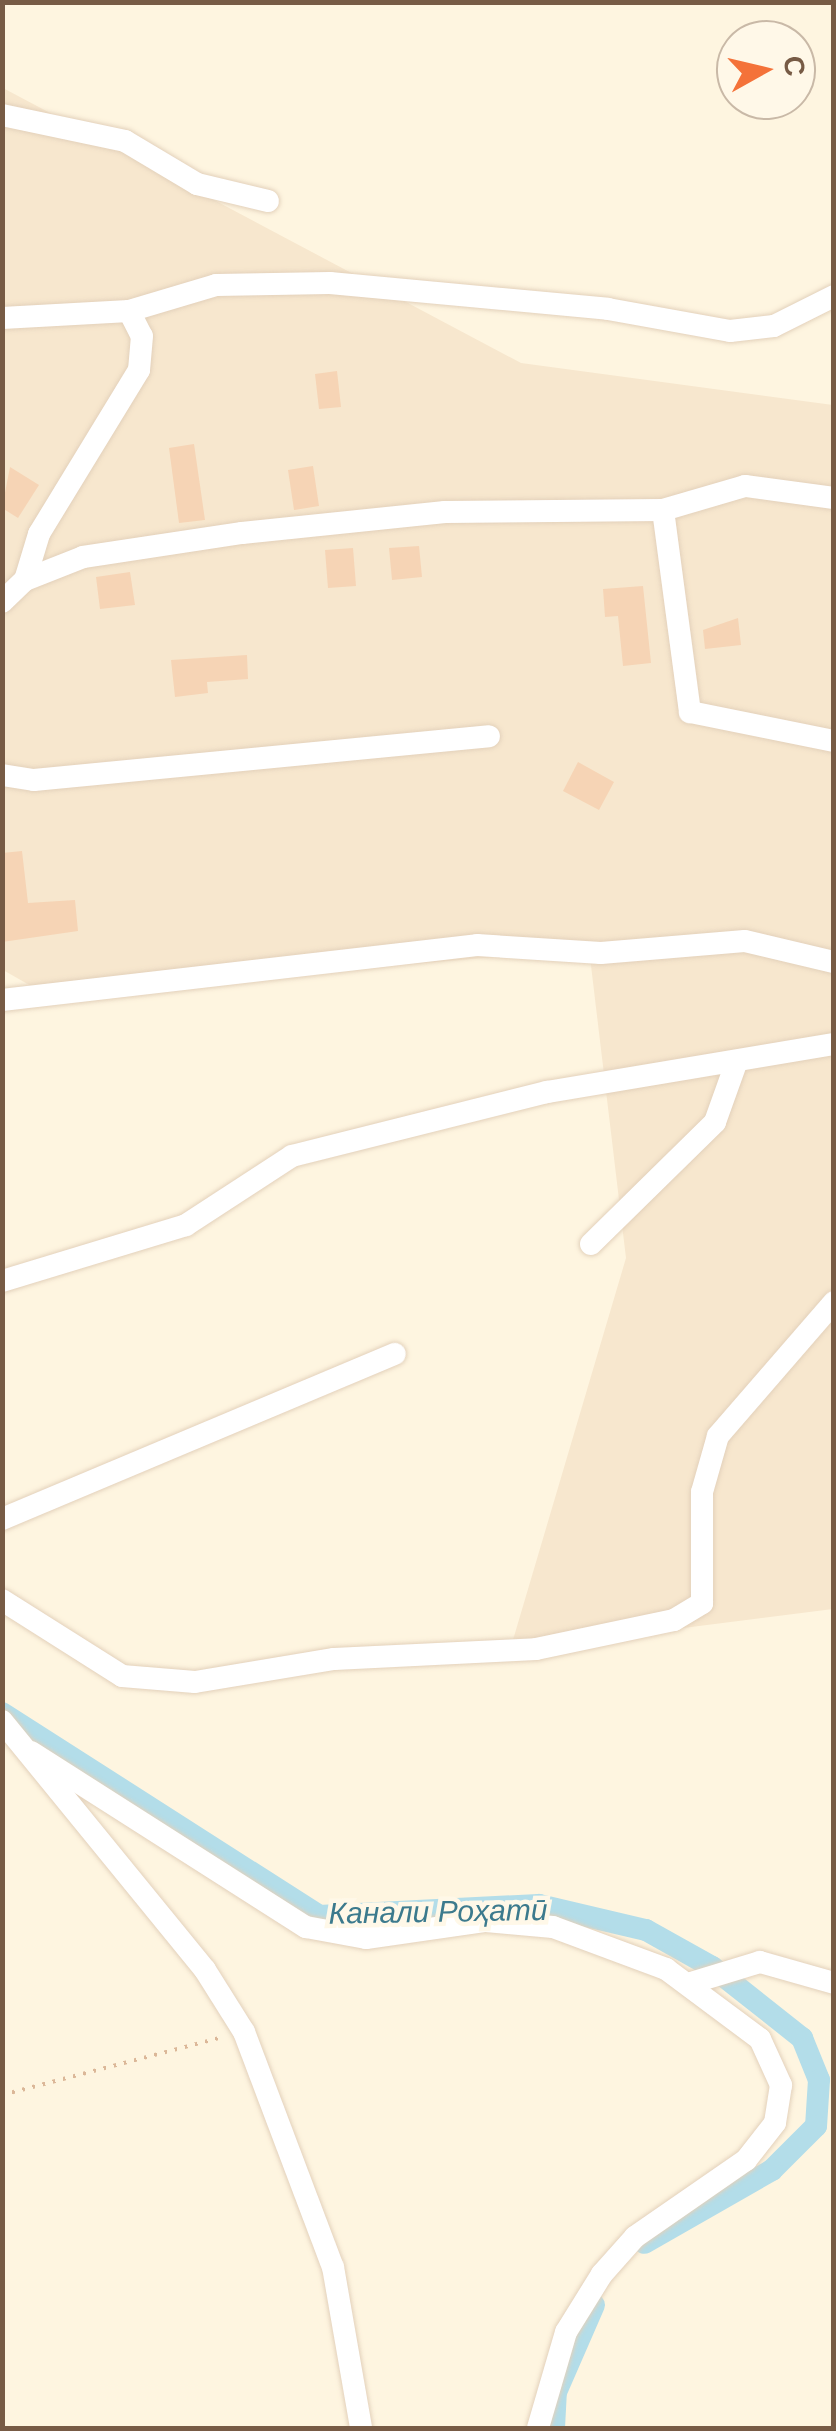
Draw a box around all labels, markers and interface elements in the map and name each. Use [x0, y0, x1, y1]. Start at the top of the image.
north arrow [716, 20, 816, 120]
text: С [774, 53, 814, 79]
water label: Канали Роҳатӣ [328, 1892, 548, 1932]

